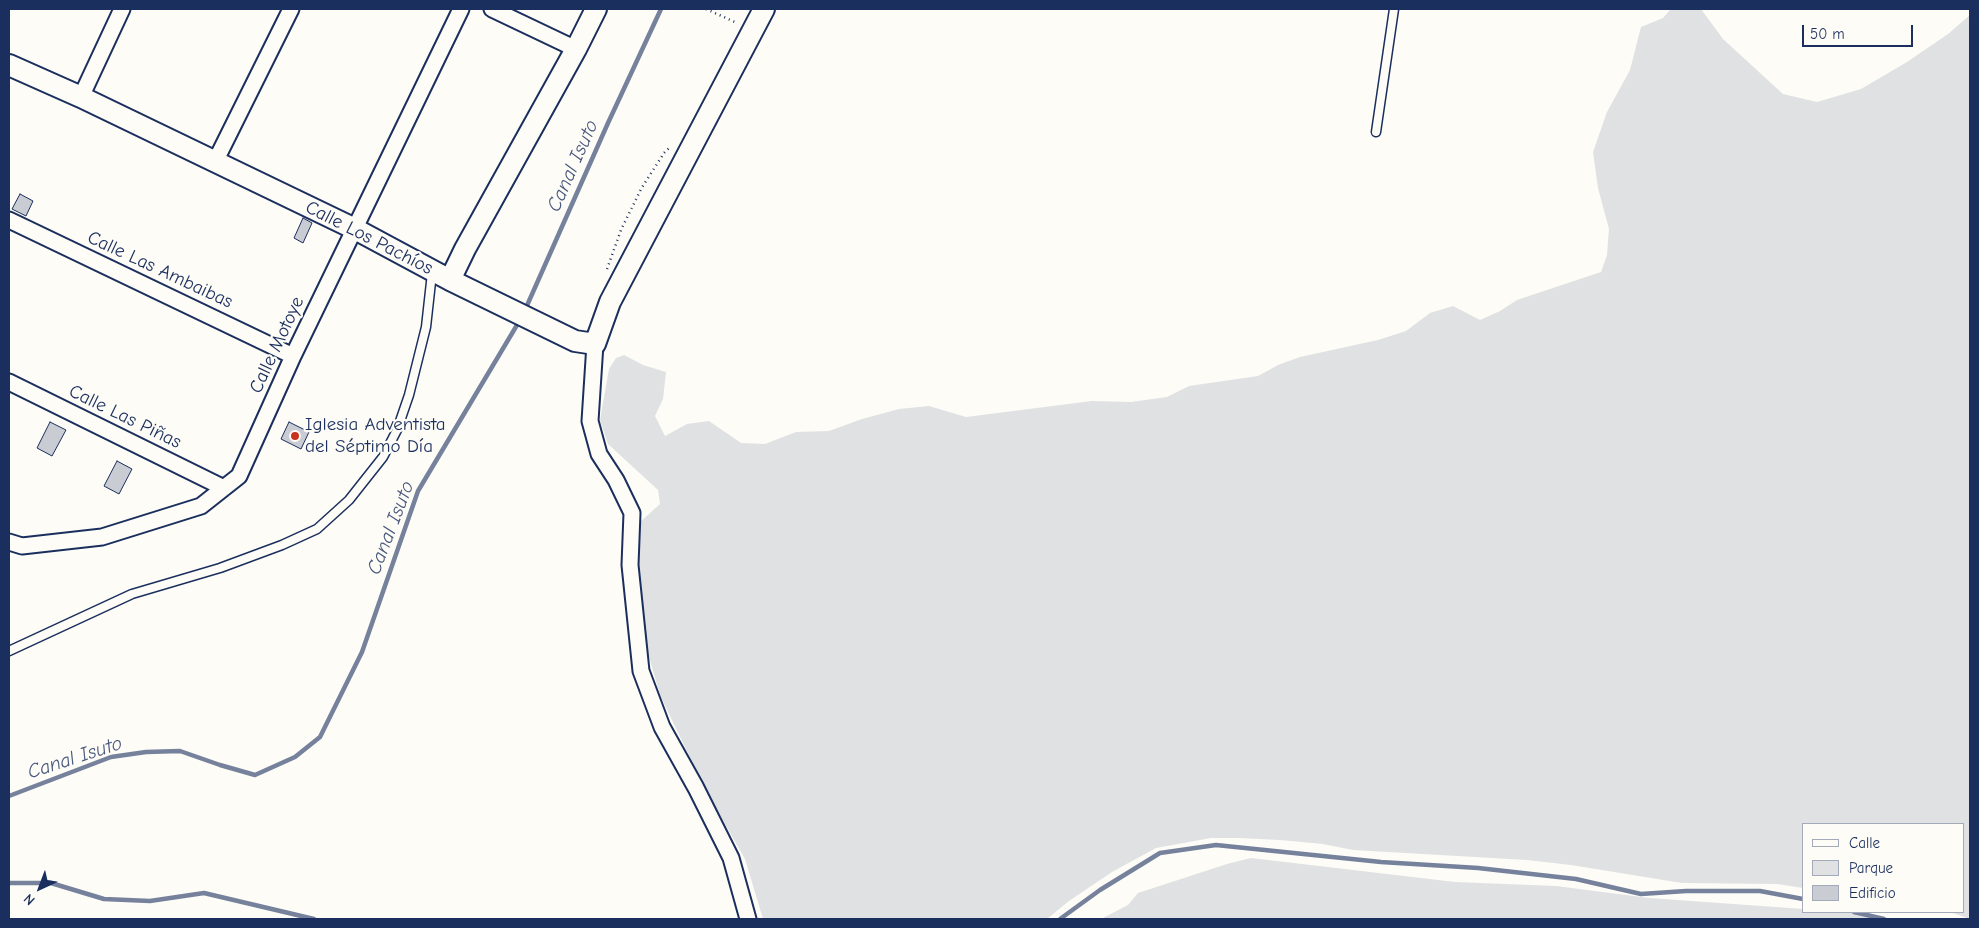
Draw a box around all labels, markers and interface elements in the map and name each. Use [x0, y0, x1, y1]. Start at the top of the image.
scale bar [1804, 15, 1915, 47]
text: 50 m [1810, 25, 1845, 43]
water label: Canal Isuto [542, 116, 604, 216]
street label: Calle Los Pachíos [301, 196, 437, 280]
street label: Calle Las Ambaibas [84, 226, 236, 314]
street label: Calle Motoye [245, 293, 309, 397]
street label: Calle Las Piñas [65, 380, 185, 454]
place label: Iglesia Adventista del Séptimo Día [305, 414, 446, 458]
marker: Iglesia Adventista del Séptimo Día [289, 430, 301, 442]
water label: Canal Isuto [362, 478, 420, 578]
water label: Canal Isuto [25, 731, 125, 785]
legend [1802, 823, 1964, 913]
text: Calle [1849, 834, 1880, 852]
text: Parque [1849, 859, 1893, 877]
north arrow [15, 863, 65, 913]
text: Edificio [1849, 884, 1896, 902]
text: N [20, 890, 39, 909]

